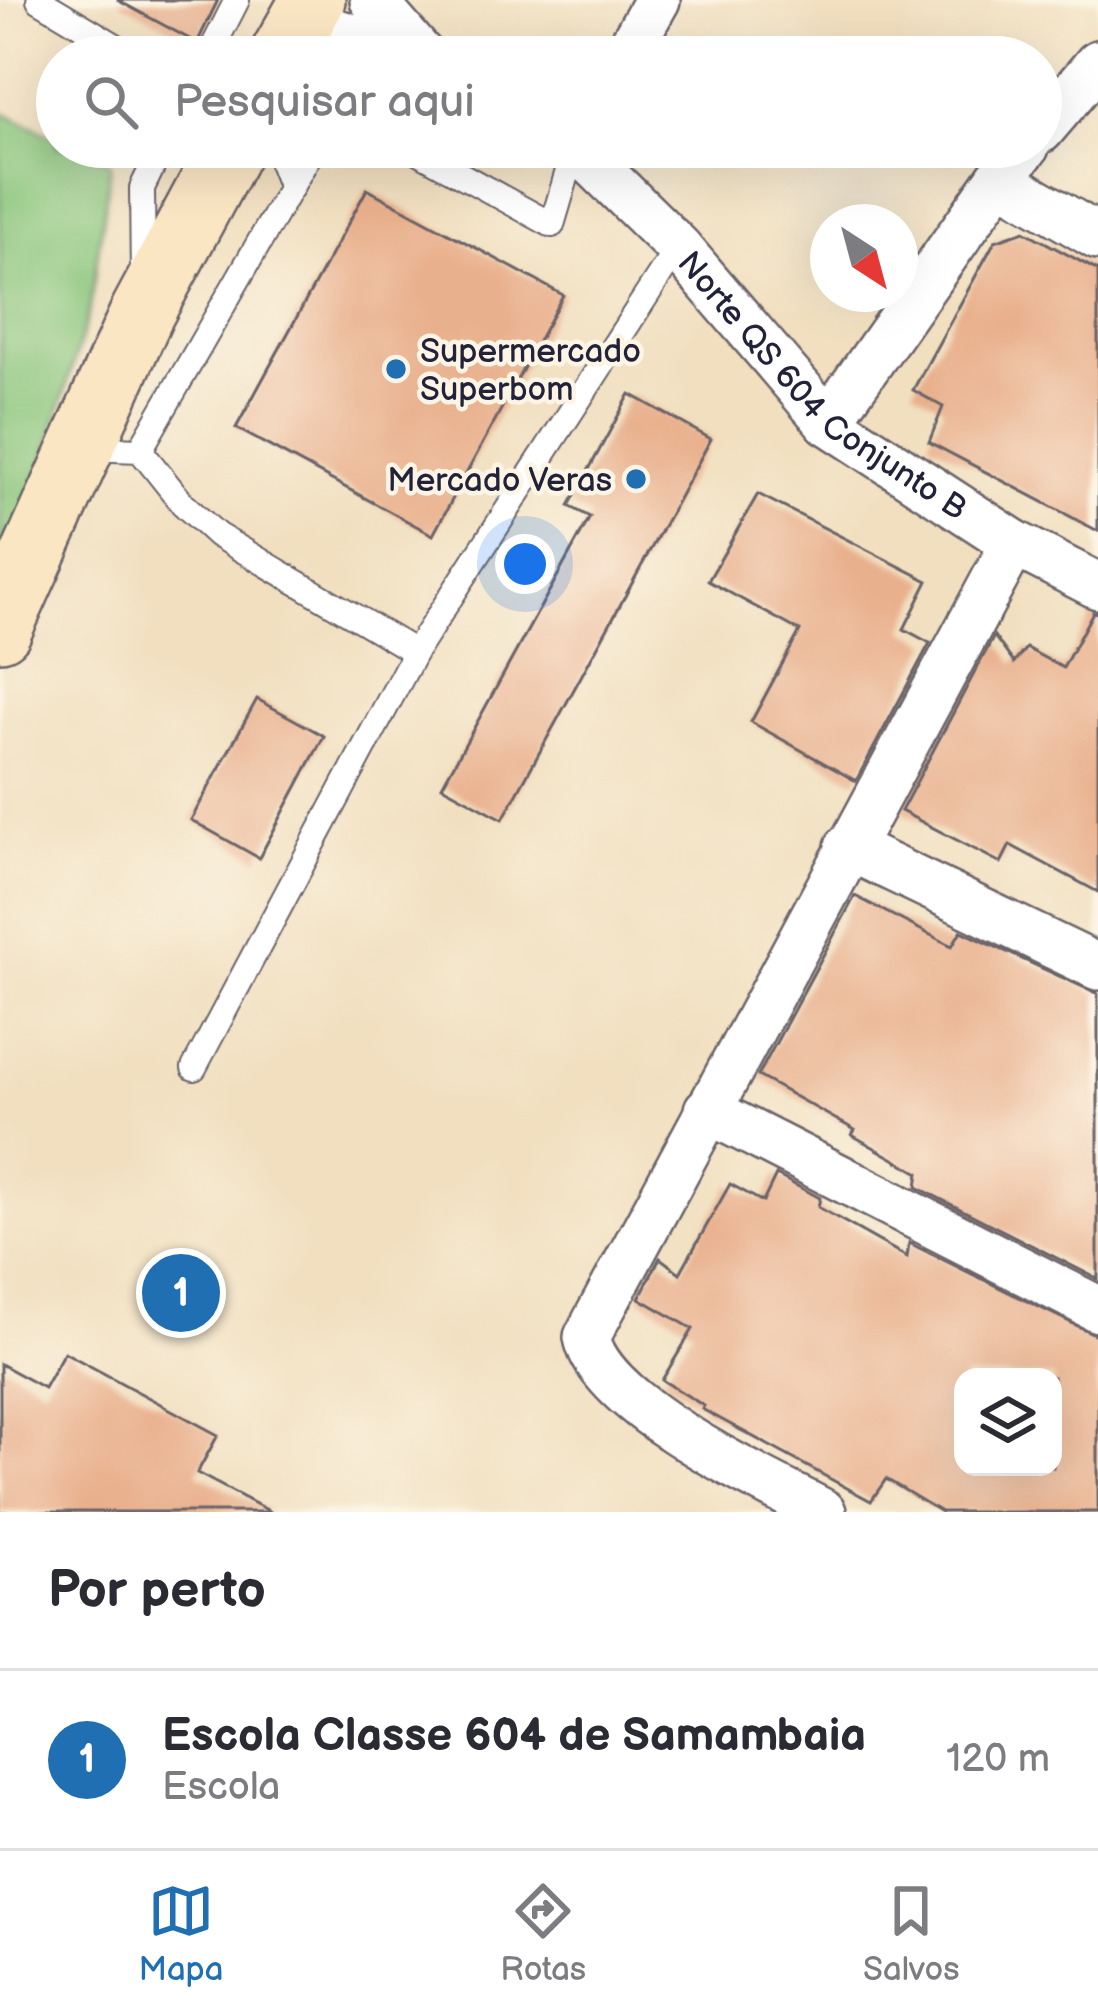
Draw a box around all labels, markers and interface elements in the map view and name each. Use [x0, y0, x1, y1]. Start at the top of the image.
search box [36, 36, 1062, 168]
icon: search [78, 69, 144, 135]
text: Pesquisar aqui [174, 75, 475, 130]
north arrow [810, 204, 918, 312]
street label: Norte QS 604 Conjunto B [669, 244, 974, 529]
place label: Supermercado Superbom [420, 332, 641, 410]
marker: Supermercado Superbom [383, 356, 409, 382]
place label: Mercado Veras [387, 461, 612, 501]
marker: Mercado Veras [623, 466, 649, 492]
your location [495, 534, 555, 594]
pin: 1 [142, 1248, 220, 1338]
map controls [954, 1368, 1062, 1476]
button: layers [954, 1368, 1062, 1476]
text: Por perto [48, 1560, 266, 1621]
text: Escola Classe 604 de Samambaia [162, 1709, 866, 1764]
text: 1 [79, 1736, 95, 1783]
text: 120 m [946, 1736, 1050, 1783]
text: Escola [162, 1764, 280, 1811]
tab: Mapa [138, 1878, 223, 1990]
tab: Rotas [500, 1878, 586, 1990]
tab: Salvos [863, 1878, 960, 1990]

